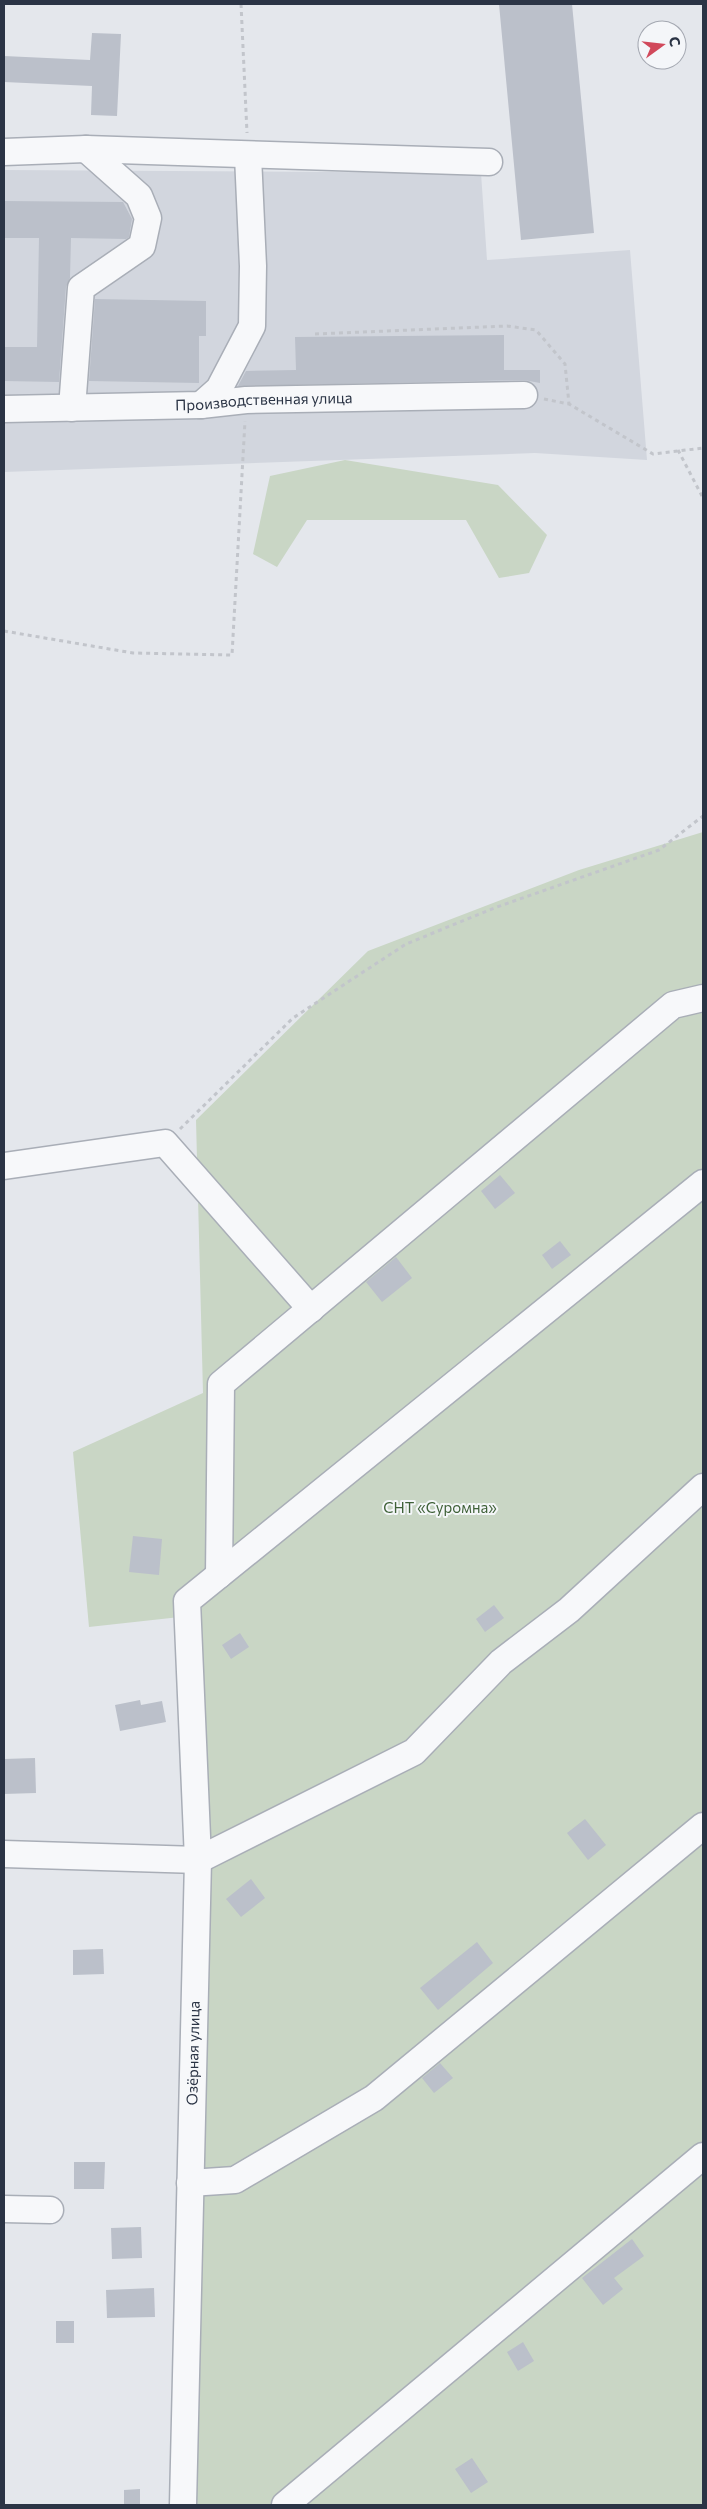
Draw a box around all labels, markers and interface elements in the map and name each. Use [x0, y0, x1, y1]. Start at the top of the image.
north arrow [637, 20, 687, 70]
text: С [666, 35, 684, 48]
street label: Производственная улица [175, 388, 353, 414]
park label: СНТ «Суромна» [383, 1498, 497, 1516]
street label: Озёрная улица [182, 2001, 203, 2105]

